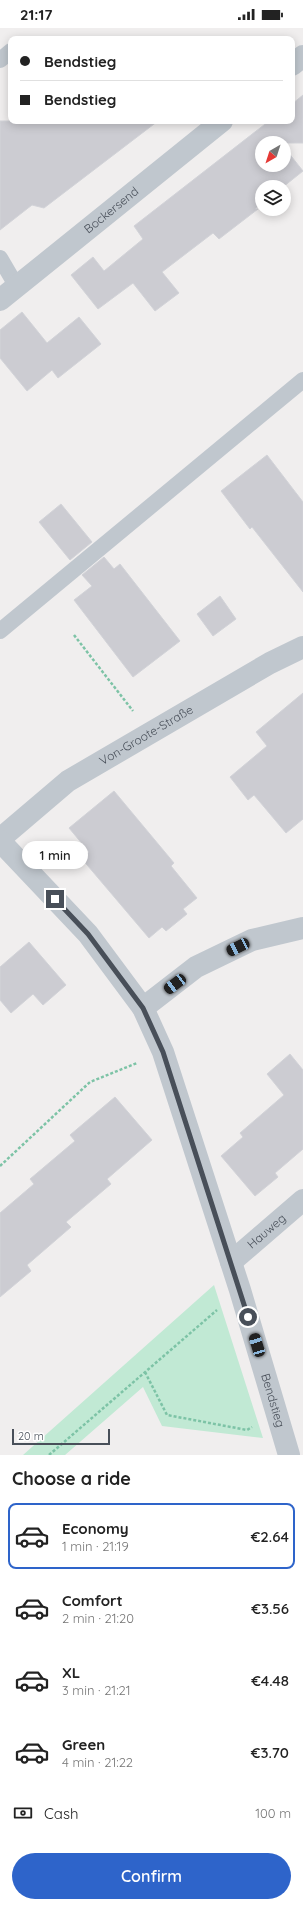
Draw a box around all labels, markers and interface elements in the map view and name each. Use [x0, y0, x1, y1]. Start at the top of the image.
text: 21:17 [20, 5, 53, 24]
text: Bendstieg [44, 52, 116, 71]
text: Bendstieg [44, 90, 116, 109]
north arrow [255, 136, 291, 172]
map controls [255, 136, 291, 216]
button: layers [255, 180, 291, 216]
street label: Bockersend [81, 183, 141, 236]
street label: Von-Groote-Straße [96, 702, 196, 768]
callout: 1 min [22, 841, 88, 869]
text: 1 min [39, 847, 71, 863]
route end [46, 890, 64, 908]
car [225, 936, 251, 958]
car [162, 972, 188, 996]
street label: Hauweg [244, 1210, 289, 1252]
route start [239, 1308, 257, 1326]
car [248, 1332, 266, 1358]
street label: Bendstieg [258, 1372, 288, 1429]
scale bar [12, 1427, 110, 1446]
text: 20 m [18, 1429, 44, 1443]
text: Choose a ride [12, 1467, 131, 1490]
icon: car [14, 1518, 50, 1554]
text: Economy [62, 1519, 129, 1538]
text: €2.64 [251, 1527, 289, 1546]
text: 1 min · 21:19 [62, 1538, 129, 1554]
icon: car [14, 1590, 50, 1626]
text: Comfort [62, 1591, 123, 1610]
text: €3.56 [251, 1599, 289, 1618]
text: 2 min · 21:20 [62, 1610, 134, 1626]
icon: car [14, 1662, 50, 1698]
text: XL [62, 1663, 80, 1682]
text: €4.48 [251, 1671, 289, 1690]
text: 3 min · 21:21 [62, 1682, 131, 1698]
icon: car [14, 1734, 50, 1770]
text: Green [62, 1735, 105, 1754]
text: €3.70 [251, 1743, 289, 1762]
text: 4 min · 21:22 [62, 1754, 133, 1770]
icon: cash [12, 1802, 34, 1824]
text: Cash [44, 1804, 78, 1823]
text: 100 m [255, 1805, 291, 1821]
button: Confirm [12, 1853, 291, 1899]

